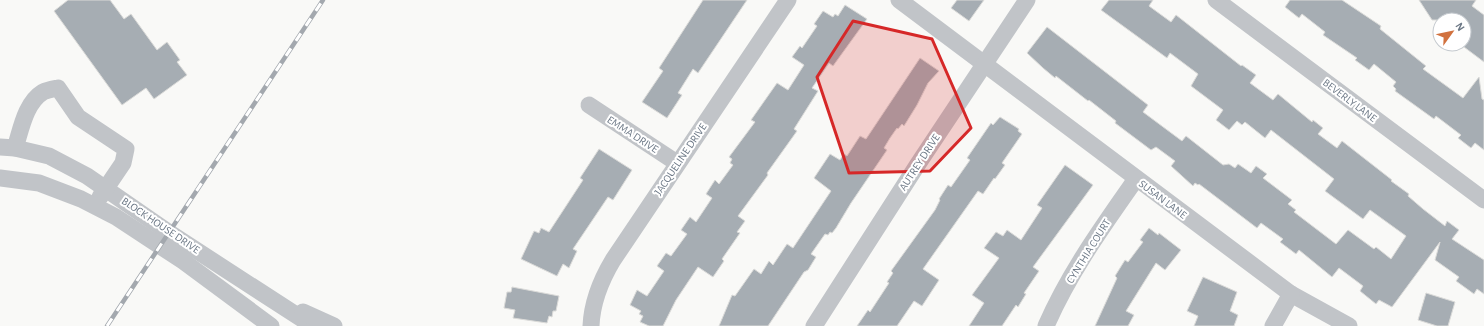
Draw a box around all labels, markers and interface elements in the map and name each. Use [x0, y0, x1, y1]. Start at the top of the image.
north arrow [1432, 12, 1472, 52]
text: N [1453, 21, 1467, 33]
street label: BEVERLY LANE [1321, 77, 1379, 125]
street label: EMMA DRIVE [605, 114, 661, 155]
street label: JACQUELINE DRIVE [652, 121, 709, 197]
street label: AUTREY DRIVE [897, 131, 942, 193]
street label: SUSAN LANE [1137, 178, 1189, 221]
street label: BLOCK HOUSE DRIVE [120, 195, 202, 256]
street label: CYNTHIA COURT [1064, 217, 1113, 285]

